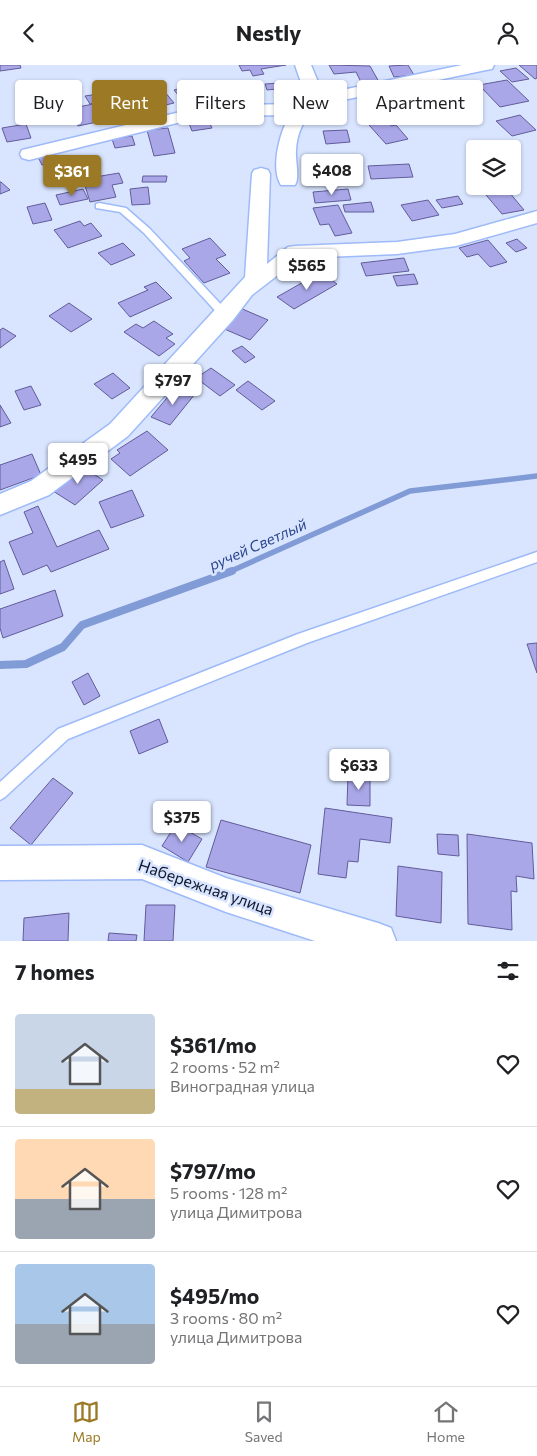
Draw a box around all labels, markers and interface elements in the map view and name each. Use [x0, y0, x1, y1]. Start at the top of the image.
icon: back [15, 19, 43, 47]
text: Nestly [236, 19, 301, 46]
icon: person [494, 19, 522, 47]
chip: Buy [15, 80, 82, 125]
chip: Rent [92, 80, 167, 125]
chip: Filters [177, 80, 264, 125]
chip: New [274, 80, 347, 125]
chip: Apartment [357, 80, 483, 125]
map controls [466, 140, 521, 195]
button: layers [466, 140, 521, 195]
pin: $408 [302, 153, 362, 196]
pin: $361 [42, 155, 102, 197]
text: $408 [312, 160, 352, 179]
text: $361 [54, 161, 90, 180]
pin: $565 [277, 249, 337, 291]
text: $565 [288, 255, 326, 274]
pin: $797 [143, 363, 203, 406]
text: $797 [155, 370, 191, 389]
pin: $495 [48, 443, 108, 485]
text: $495 [59, 449, 97, 468]
water label: ручей Светлый [205, 514, 309, 574]
pin: $633 [329, 749, 389, 791]
text: $633 [340, 755, 378, 774]
pin: $375 [152, 801, 212, 843]
text: $375 [164, 807, 200, 826]
street label: Набережная улица [136, 855, 276, 919]
icon: filters [494, 957, 522, 985]
text: 7 homes [15, 959, 94, 984]
text: $361/mo [170, 1032, 256, 1057]
icon: home [55, 1034, 115, 1094]
icon: heart [494, 1050, 522, 1078]
text: 2 rooms · 52 m² [170, 1057, 280, 1076]
text: Виноградная улица [170, 1076, 315, 1095]
text: $797/mo [170, 1158, 256, 1183]
icon: home [55, 1159, 115, 1219]
icon: heart [494, 1175, 522, 1203]
text: 5 rooms · 128 m² [170, 1183, 287, 1202]
text: улица Димитрова [170, 1202, 302, 1221]
text: $495/mo [170, 1283, 259, 1308]
icon: home [55, 1284, 115, 1344]
icon: heart [494, 1300, 522, 1328]
text: 3 rooms · 80 m² [170, 1308, 282, 1327]
text: улица Димитрова [170, 1327, 302, 1346]
tab: Map [72, 1398, 101, 1445]
tab: Saved [245, 1398, 283, 1445]
tab: Home [427, 1398, 465, 1445]

